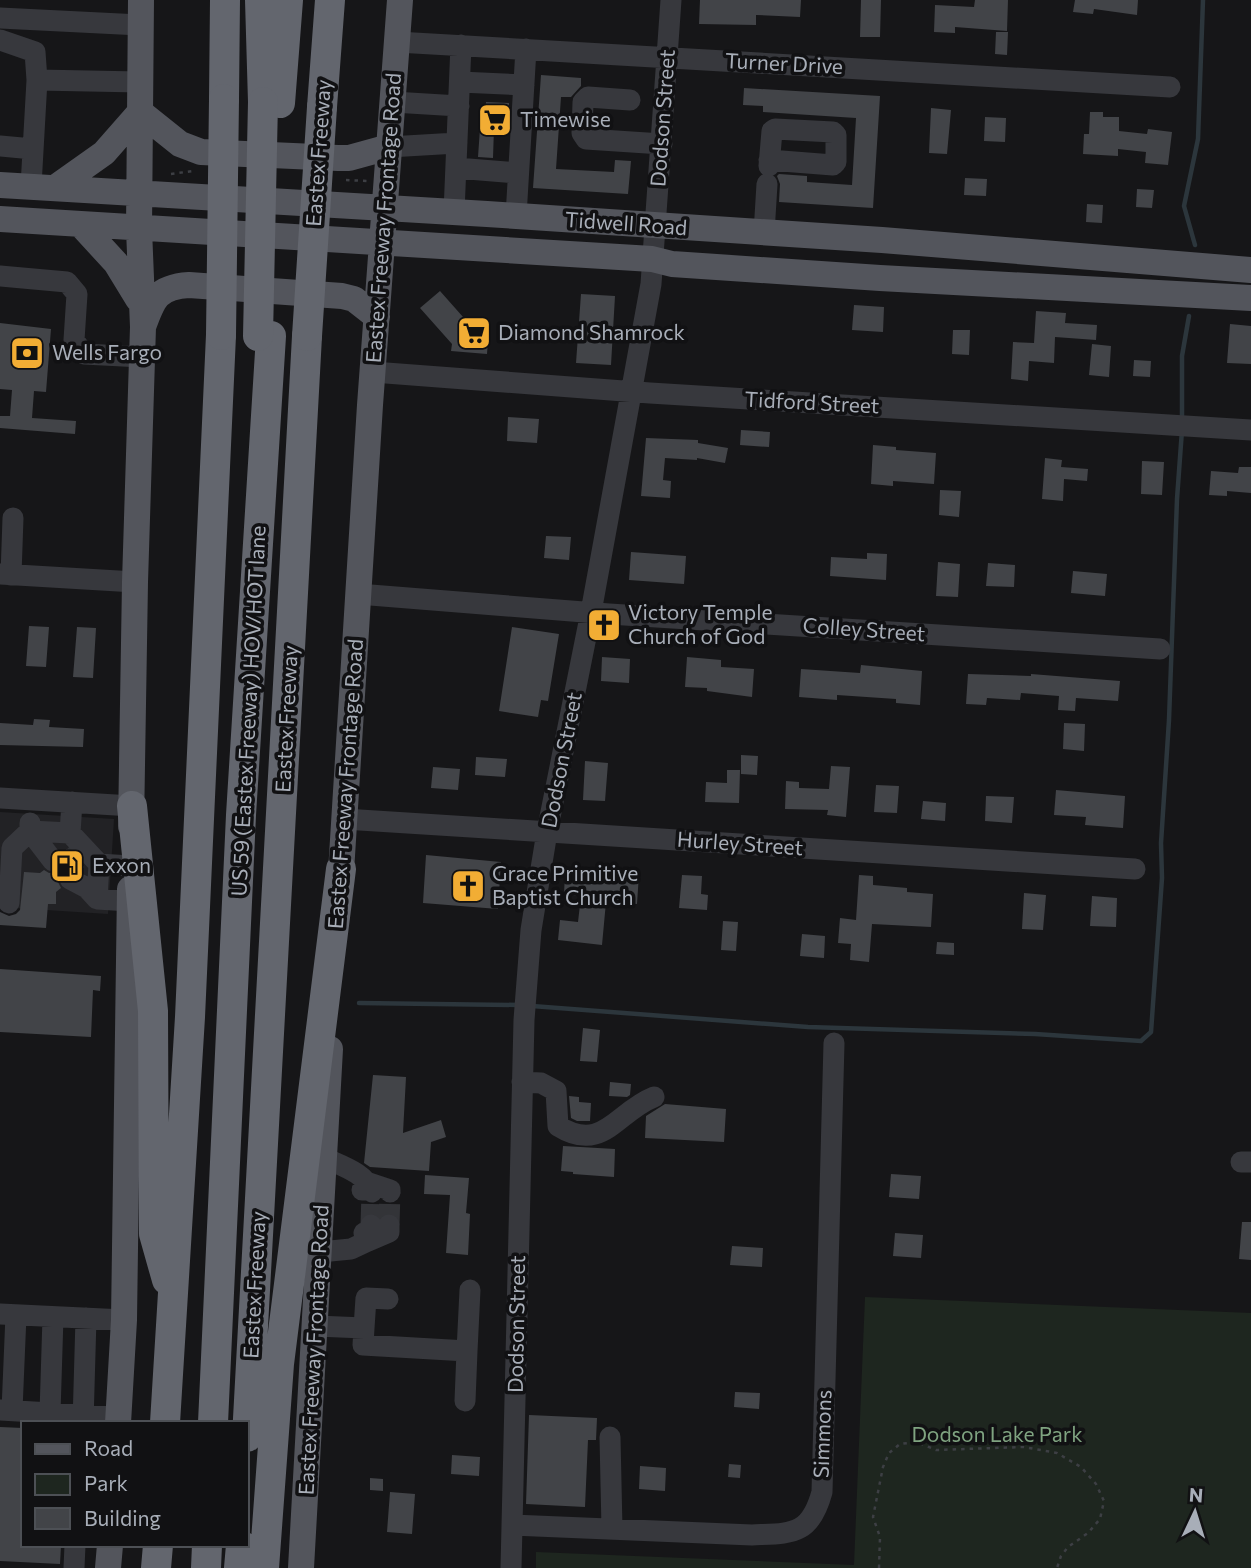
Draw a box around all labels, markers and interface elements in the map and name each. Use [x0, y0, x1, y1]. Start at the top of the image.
street label: Turner Drive [724, 47, 844, 78]
street label: Dodson Street [644, 48, 679, 187]
street label: Eastex Freeway Frontage Road [360, 72, 405, 364]
street label: Eastex Freeway [300, 78, 335, 227]
supermarket icon: Timewise [476, 101, 514, 139]
place label: Timewise [520, 106, 611, 131]
street label: Tidwell Road [564, 206, 688, 239]
supermarket icon: Diamond Shamrock [455, 314, 493, 352]
place label: Diamond Shamrock [498, 319, 685, 344]
bank icon: Wells Fargo [8, 334, 46, 372]
place label: Wells Fargo [52, 339, 162, 364]
street label: Tidford Street [744, 385, 880, 418]
street label: US 59 (Eastex Freeway) HOV/HOT lane [225, 525, 270, 897]
place label: Victory Temple Church of God [628, 599, 773, 648]
church icon: Victory Temple Church of God [585, 606, 623, 644]
street label: Colley Street [802, 612, 926, 645]
street label: Eastex Freeway Frontage Road [322, 638, 367, 930]
street label: Eastex Freeway [269, 644, 302, 793]
street label: Dodson Street [535, 690, 586, 830]
street label: Hurley Street [676, 826, 804, 859]
fuel station icon: Exxon [48, 847, 86, 885]
place label: Exxon [92, 852, 151, 877]
place label: Grace Primitive Baptist Church [492, 860, 638, 909]
church icon: Grace Primitive Baptist Church [449, 867, 487, 905]
street label: Eastex Freeway Frontage Road [292, 1204, 333, 1496]
street label: Eastex Freeway [237, 1210, 270, 1359]
street label: Dodson Street [502, 1255, 529, 1393]
street label: Simmons [807, 1389, 836, 1479]
legend [21, 1421, 248, 1547]
park label: Dodson Lake Park [911, 1421, 1083, 1446]
text: Road [84, 1435, 133, 1460]
text: Park [84, 1470, 128, 1495]
north arrow [1160, 1477, 1230, 1547]
text: N [1188, 1483, 1204, 1507]
text: Building [84, 1505, 161, 1530]

